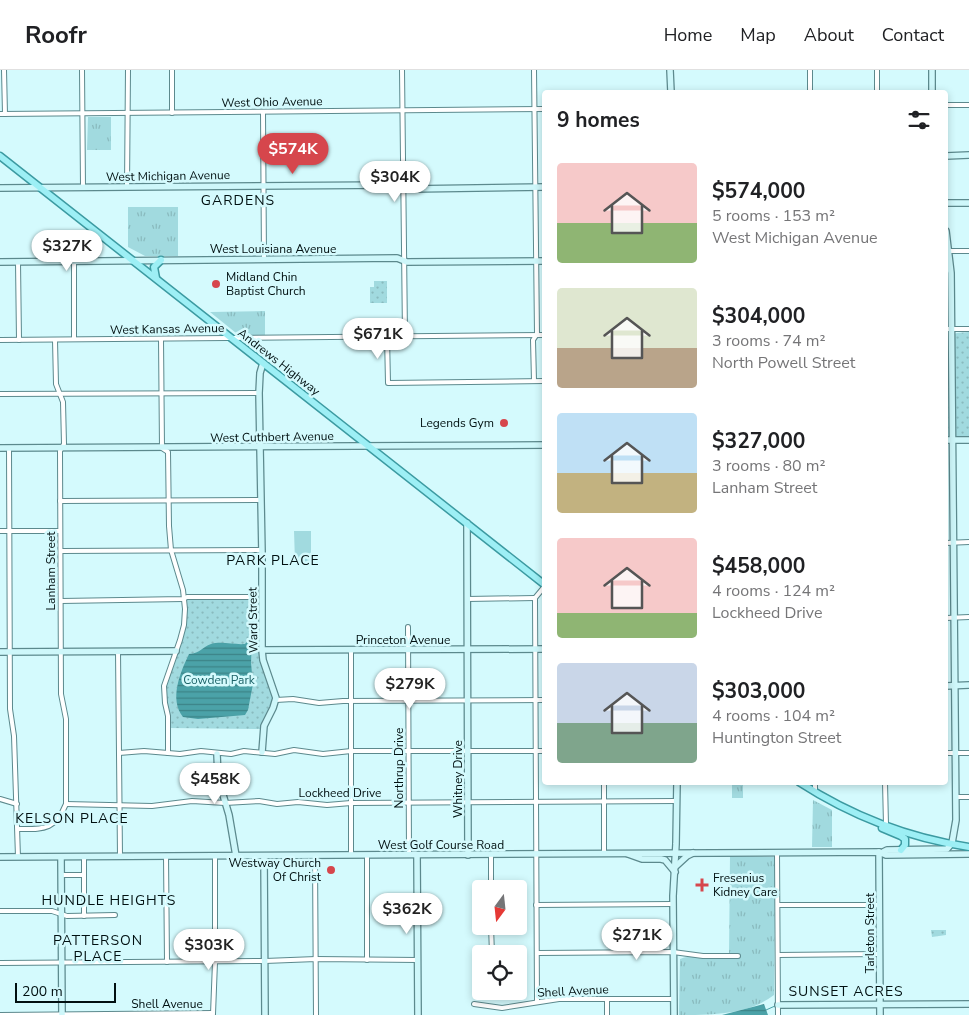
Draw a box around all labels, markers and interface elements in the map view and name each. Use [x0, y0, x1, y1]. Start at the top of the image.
text: Roofr [25, 19, 87, 51]
text: Home [664, 23, 712, 47]
text: Map [740, 23, 776, 47]
text: About [804, 23, 854, 47]
text: Contact [882, 23, 944, 47]
street label: West Ohio Avenue [221, 93, 323, 111]
text: 9 homes [557, 106, 640, 134]
icon: filters [905, 106, 933, 134]
pin: $574K [258, 132, 328, 175]
text: $574K [268, 138, 318, 160]
pin: $304K [360, 160, 430, 203]
text: $304K [370, 166, 420, 188]
street label: West Michigan Avenue [106, 167, 230, 185]
text: $574,000 [712, 177, 805, 205]
icon: home [597, 183, 657, 243]
district label: GARDENS [201, 191, 275, 210]
text: 5 rooms · 153 m² [712, 205, 835, 227]
text: West Michigan Avenue [712, 227, 878, 249]
pin: $327K [32, 230, 102, 272]
text: $327K [42, 235, 92, 257]
street label: West Louisiana Avenue [210, 241, 336, 257]
place label: Midland Chin Baptist Church [226, 269, 306, 299]
marker: Midland Chin Baptist Church [210, 278, 222, 290]
text: $304,000 [712, 302, 805, 330]
icon: home [597, 308, 657, 368]
pin: $671K [343, 318, 413, 360]
street label: West Kansas Avenue [110, 320, 224, 338]
text: $671K [353, 323, 403, 345]
street label: Andrews Highway [235, 325, 324, 400]
text: 3 rooms · 74 m² [712, 330, 825, 352]
text: North Powell Street [712, 352, 855, 374]
place label: Legends Gym [420, 415, 494, 431]
marker: Legends Gym [498, 417, 510, 429]
text: $327,000 [712, 427, 805, 455]
street label: West Cuthbert Avenue [210, 428, 334, 446]
icon: home [597, 433, 657, 493]
text: 3 rooms · 80 m² [712, 455, 825, 477]
text: Lanham Street [712, 477, 817, 499]
street label: Lanham Street [43, 531, 59, 610]
district label: PARK PLACE [226, 551, 320, 570]
text: $458,000 [712, 552, 805, 580]
icon: home [597, 558, 657, 618]
text: 4 rooms · 124 m² [712, 580, 835, 602]
street label: Ward Street [244, 586, 262, 653]
text: Lockheed Drive [712, 602, 822, 624]
street label: Princeton Avenue [356, 632, 450, 648]
pin: $279K [375, 668, 445, 710]
park label: Cowden Park [183, 672, 256, 688]
text: $279K [385, 673, 435, 695]
text: $303,000 [712, 677, 805, 705]
icon: home [597, 683, 657, 743]
text: 4 rooms · 104 m² [712, 705, 835, 727]
text: Huntington Street [712, 727, 841, 749]
street label: Northrup Drive [391, 728, 407, 808]
street label: Whitney Drive [450, 740, 466, 818]
pin: $458K [180, 762, 250, 805]
text: $458K [190, 768, 240, 790]
street label: Lockheed Drive [299, 785, 381, 801]
district label: KELSON PLACE [15, 809, 129, 828]
street label: West Golf Course Road [378, 837, 504, 853]
place label: Westway Church Of Christ [228, 855, 322, 885]
marker: Westway Church Of Christ [325, 864, 337, 876]
place label: Fresenius Kidney Care [713, 870, 778, 900]
marker: Fresenius Kidney Care [695, 878, 709, 892]
north arrow [472, 880, 528, 935]
map controls [472, 880, 527, 1000]
district label: HUNDLE HEIGHTS [42, 891, 176, 910]
pin: $362K [372, 892, 442, 935]
street label: Tarleton Street [862, 892, 878, 973]
text: $362K [382, 898, 432, 920]
pin: $271K [602, 918, 672, 961]
text: $271K [612, 924, 662, 946]
pin: $303K [174, 928, 244, 971]
district label: PATTERSON PLACE [53, 931, 143, 966]
text: $303K [184, 934, 234, 956]
button: locate [472, 945, 527, 1000]
scale bar [15, 980, 116, 1003]
street label: Shell Avenue [537, 981, 609, 1001]
text: 200 m [22, 982, 63, 1001]
district label: SUNSET ACRES [788, 982, 904, 1001]
street label: Shell Avenue [131, 996, 203, 1012]

